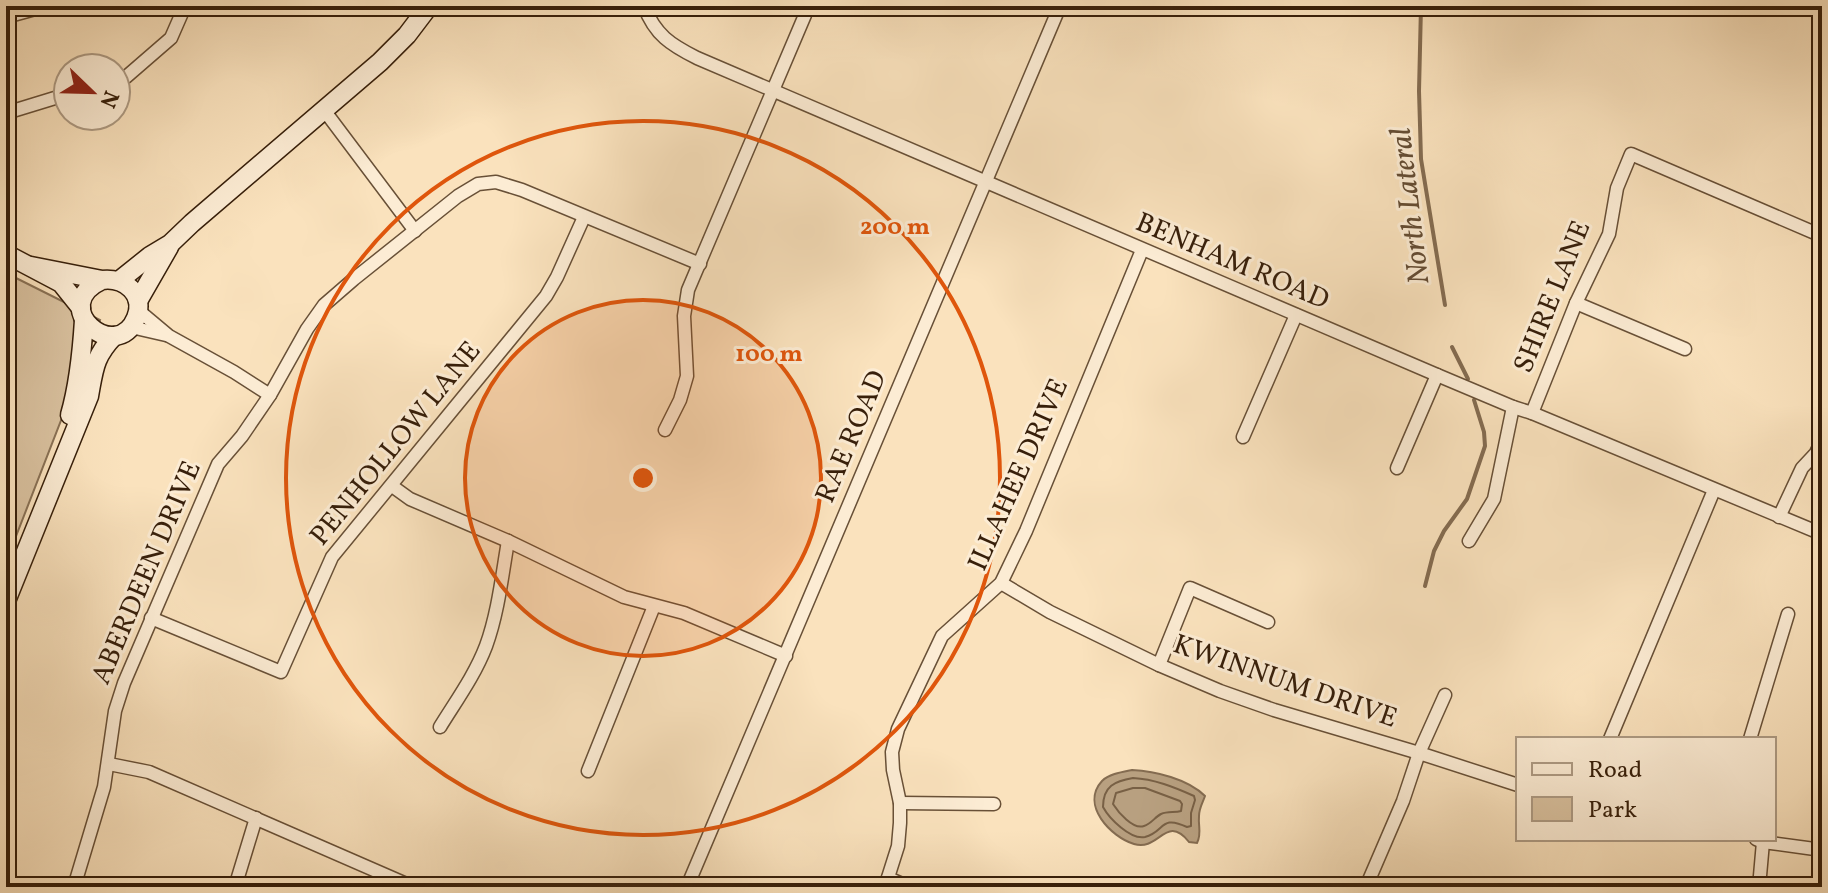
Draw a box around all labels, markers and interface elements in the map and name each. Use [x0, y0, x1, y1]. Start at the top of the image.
north arrow [52, 52, 132, 132]
text: N [91, 85, 125, 112]
water label: North Lateral [1380, 125, 1441, 287]
street label: BENHAM ROAD [1129, 204, 1335, 320]
text: 200 m [860, 211, 930, 245]
street label: SHIRE LANE [1505, 215, 1601, 379]
street label: PENHOLLOW LANE [301, 334, 491, 554]
text: 100 m [735, 338, 803, 372]
street label: RAE ROAD [807, 365, 897, 509]
street label: ILLAHEE DRIVE [959, 373, 1079, 577]
street label: ABERDEEN DRIVE [82, 455, 212, 691]
centre of rings [629, 464, 657, 492]
street label: KWINNUM DRIVE [1168, 625, 1402, 739]
legend [1516, 737, 1776, 841]
text: Road [1588, 754, 1642, 788]
text: Park [1588, 794, 1637, 828]

